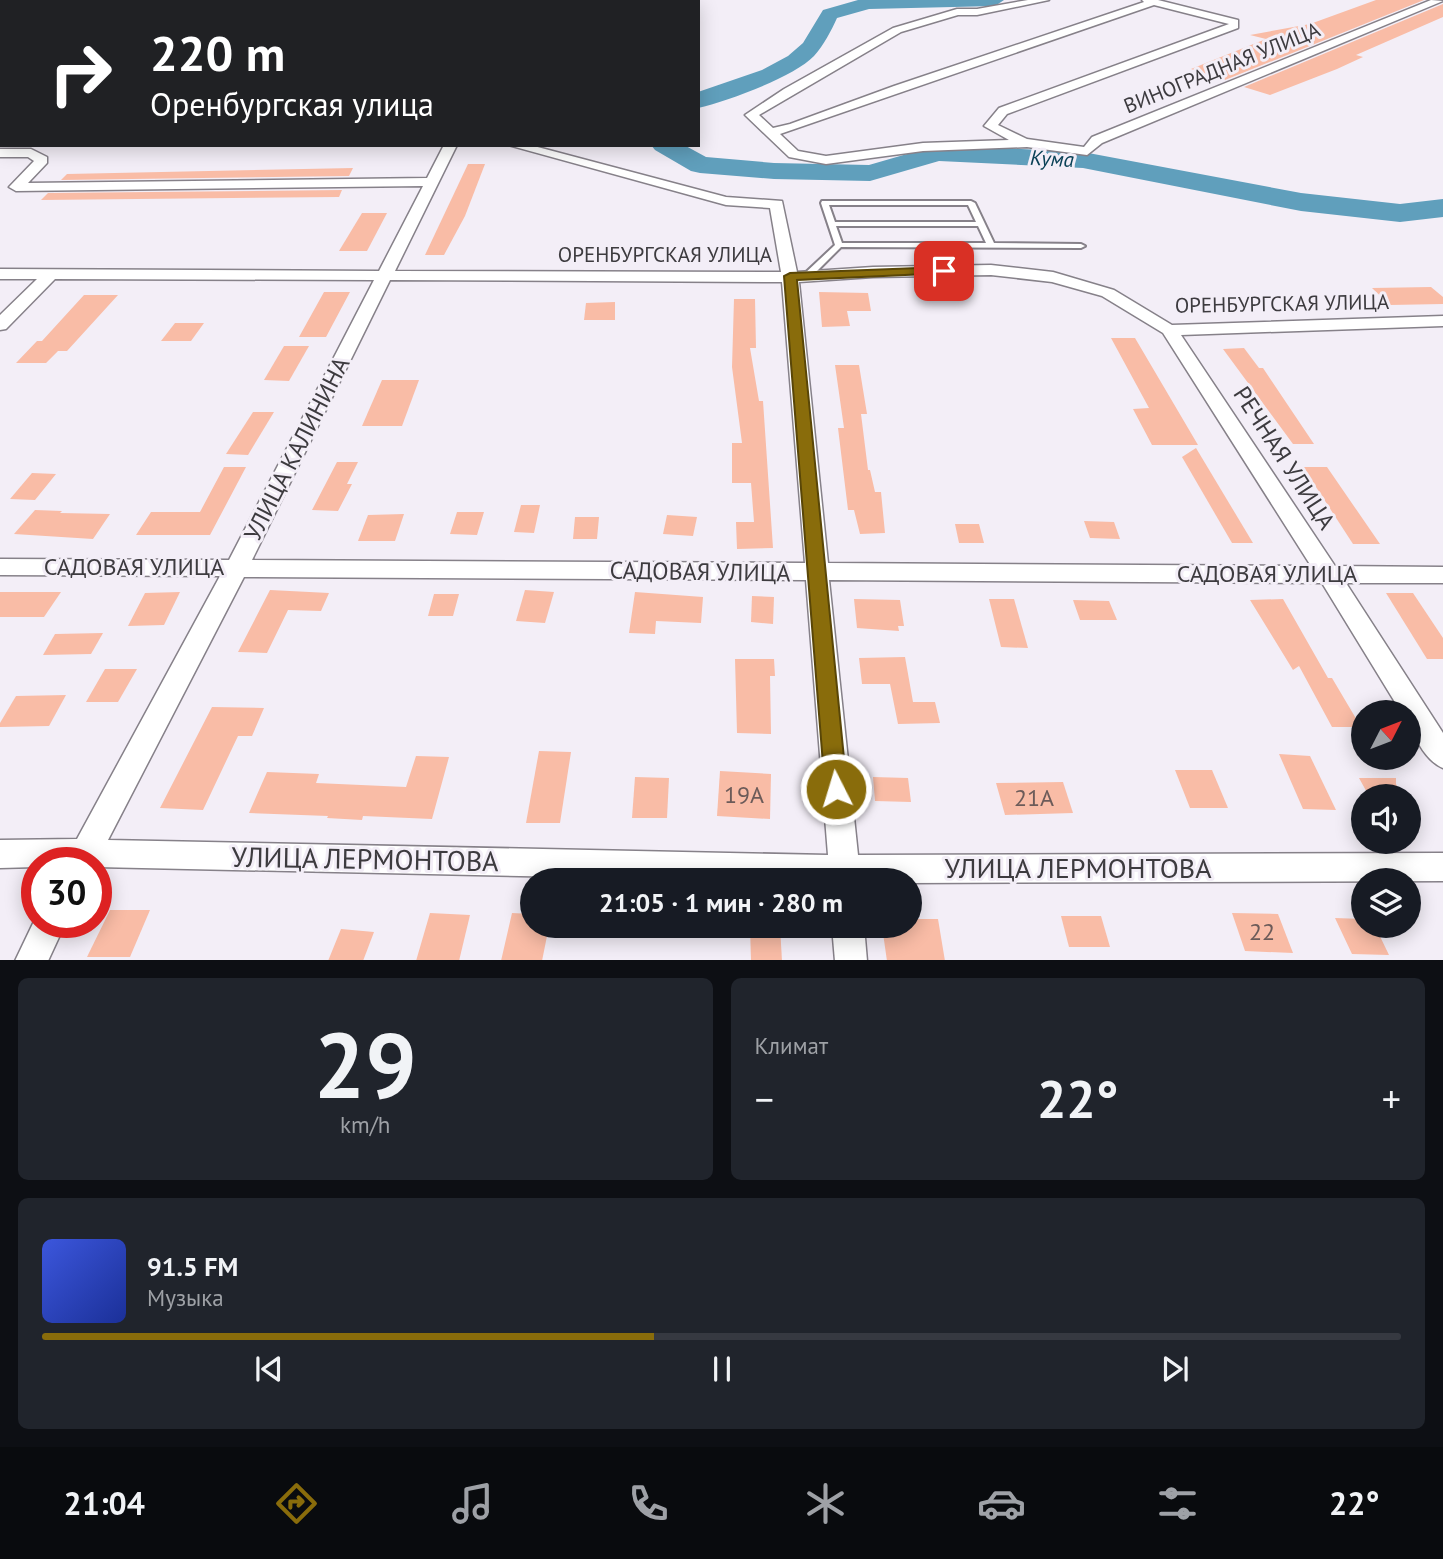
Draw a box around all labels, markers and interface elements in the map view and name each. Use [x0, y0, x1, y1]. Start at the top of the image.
street label: ВИНОГРАДНАЯ УЛИЦА [1120, 16, 1325, 119]
text: 220 m [150, 21, 285, 85]
icon: right [35, 28, 126, 119]
text: Оренбургская улица [150, 83, 434, 125]
water label: Кума [1029, 144, 1075, 173]
street label: ОРЕНБУРГСКАЯ УЛИЦА [558, 241, 773, 268]
pin [914, 241, 974, 301]
icon: arrive [925, 252, 963, 290]
street label: ОРЕНБУРГСКАЯ УЛИЦА [1175, 288, 1390, 319]
street label: УЛИЦА КАЛИНИНА [237, 352, 356, 546]
street label: РЕЧНАЯ УЛИЦА [1227, 380, 1342, 535]
street label: САДОВАЯ УЛИЦА [44, 551, 224, 582]
street label: САДОВАЯ УЛИЦА [609, 554, 791, 589]
street label: САДОВАЯ УЛИЦА [1177, 558, 1357, 589]
north arrow [1351, 700, 1421, 770]
map controls [1351, 700, 1421, 938]
position arrow [799, 752, 873, 826]
house number: 19А [724, 779, 764, 810]
house number: 21А [1014, 782, 1054, 813]
button: sound [1351, 784, 1421, 854]
street label: УЛИЦА ЛЕРМОНТОВА [231, 838, 500, 879]
speed limit sign: 30 [21, 847, 112, 938]
street label: УЛИЦА ЛЕРМОНТОВА [944, 849, 1212, 886]
button: layers [1351, 868, 1421, 938]
text: 21:05 · 1 мин · 280 m [599, 886, 843, 919]
house number: 22 [1249, 916, 1275, 947]
text: 29 [314, 1005, 417, 1123]
text: Климат [755, 1031, 828, 1060]
text: 22° [1037, 1065, 1119, 1132]
text: − [755, 1074, 774, 1123]
text: + [1382, 1074, 1401, 1123]
text: km/h [340, 1110, 390, 1139]
text: 91.5 FM [147, 1250, 238, 1283]
text: Музыка [147, 1283, 224, 1312]
icon: previous [250, 1350, 288, 1388]
icon: pause [703, 1350, 741, 1388]
icon: next [1156, 1350, 1194, 1388]
icon: directions [272, 1479, 321, 1528]
icon: music [448, 1479, 497, 1528]
icon: phone [624, 1479, 673, 1528]
icon: climate [801, 1479, 850, 1528]
icon: car [977, 1479, 1026, 1528]
icon: filters [1153, 1479, 1202, 1528]
text: 21:04 [64, 1482, 145, 1524]
text: 22° [1329, 1482, 1379, 1524]

